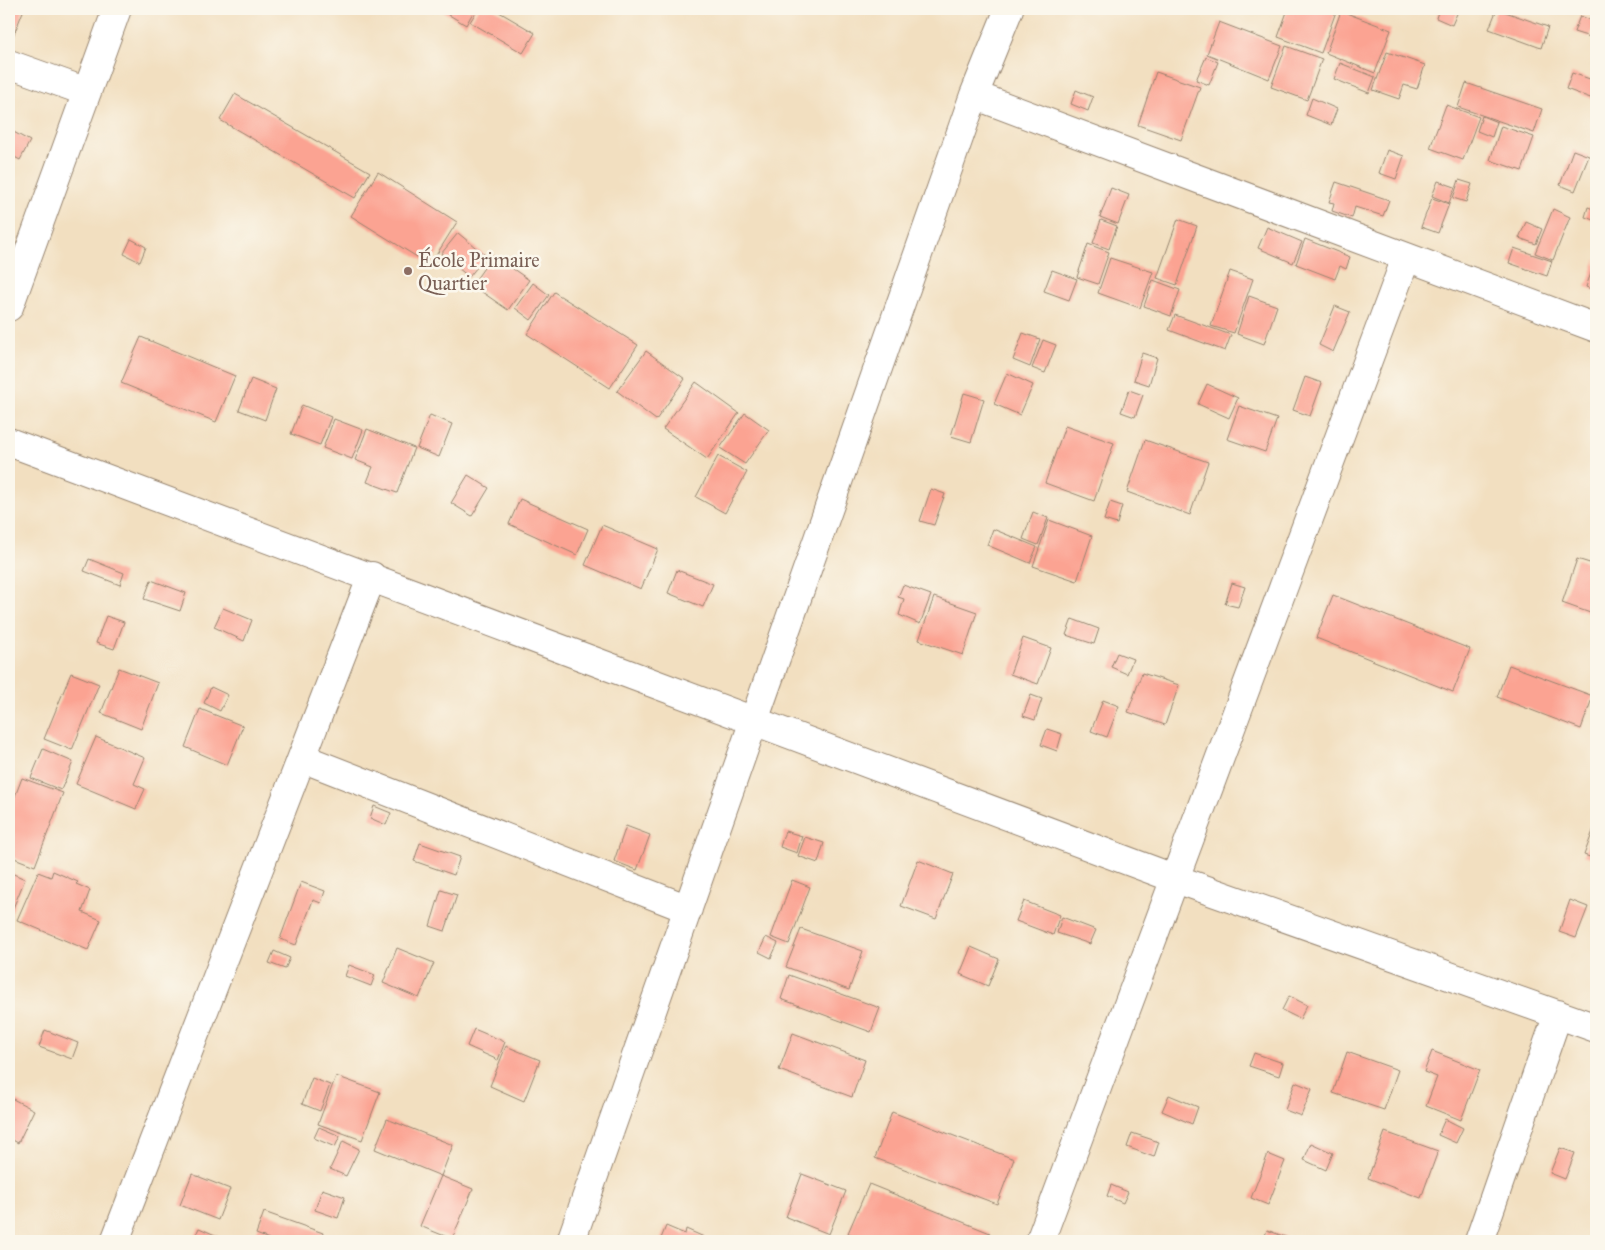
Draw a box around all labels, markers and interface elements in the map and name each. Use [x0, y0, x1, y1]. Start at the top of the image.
place label: École Primaire Quartier [418, 246, 540, 295]
marker: École Primaire Quartier [402, 265, 414, 277]

